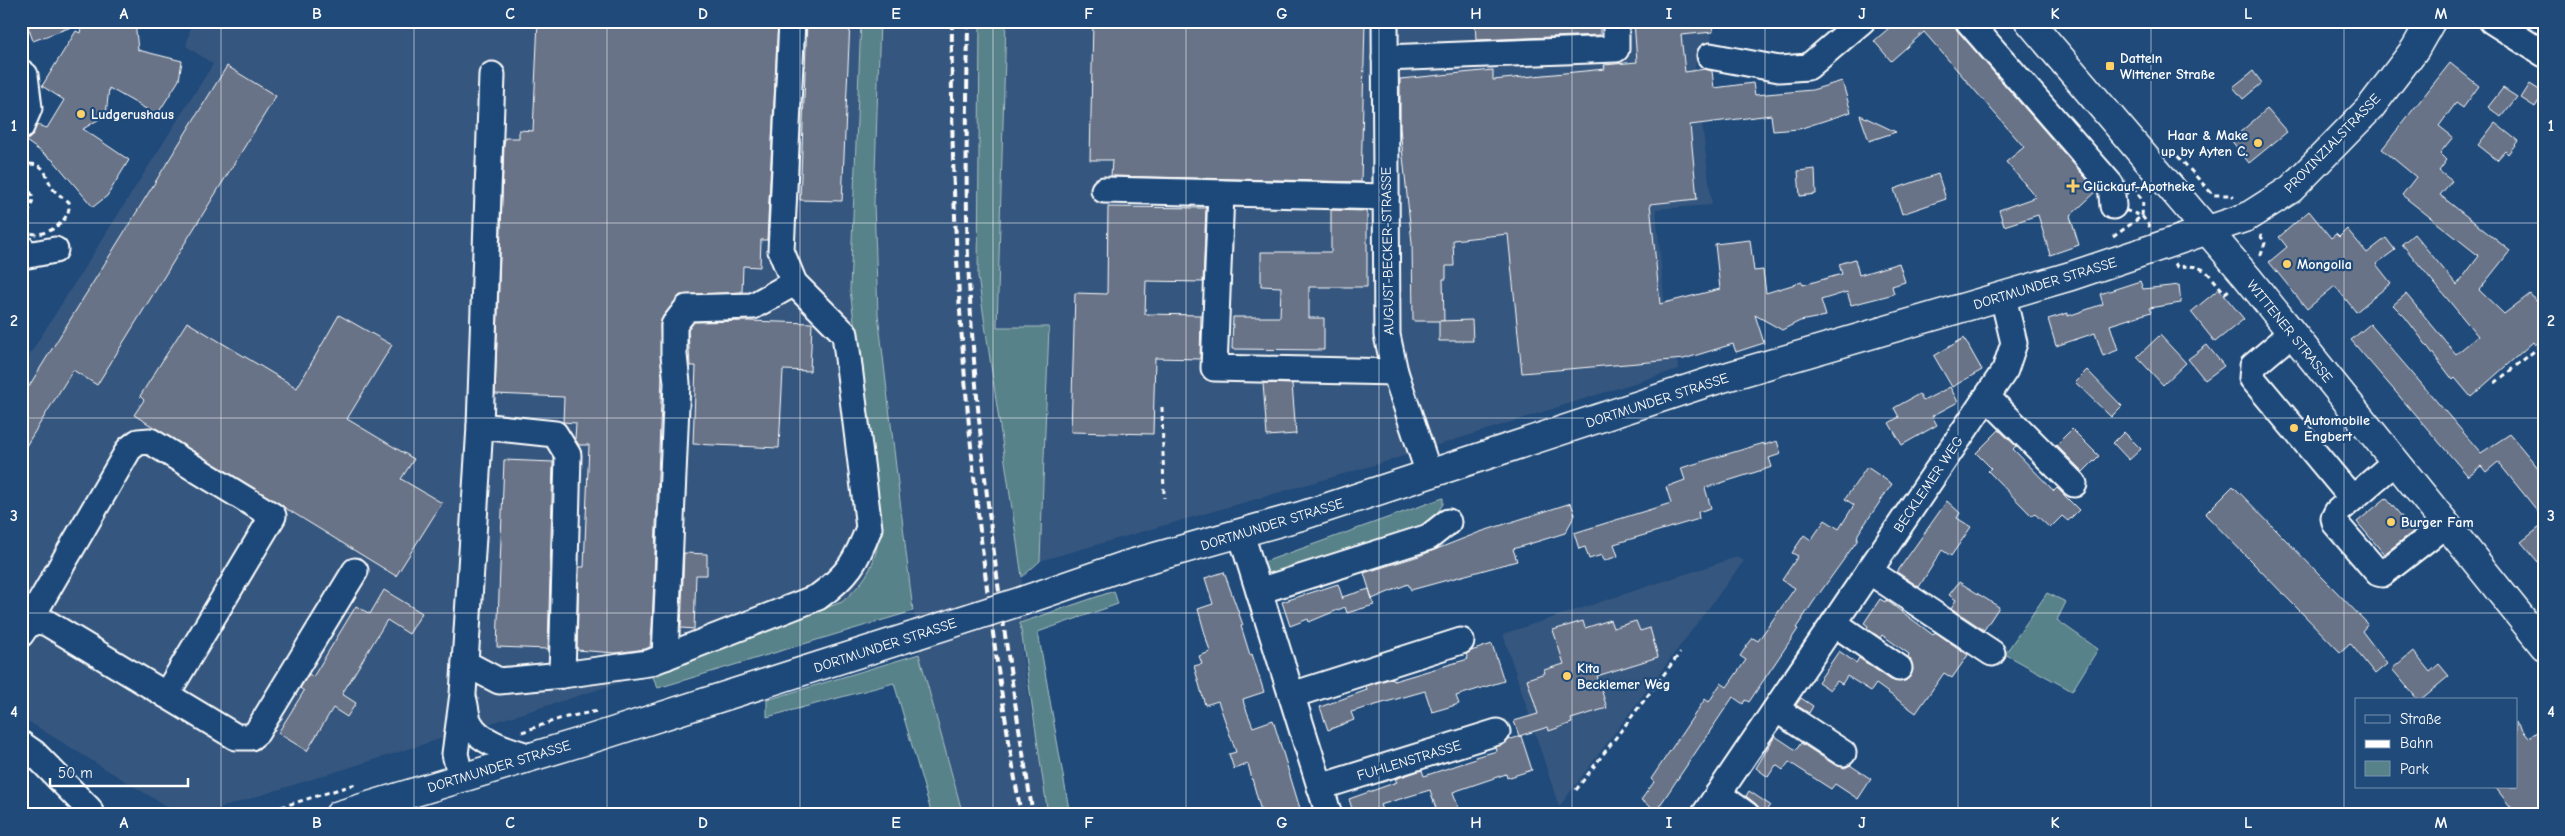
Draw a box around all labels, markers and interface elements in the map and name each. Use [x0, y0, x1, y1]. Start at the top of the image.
text: A [120, 5, 129, 23]
text: B [312, 5, 322, 23]
text: C [505, 5, 515, 23]
text: D [698, 5, 708, 23]
text: E [891, 5, 901, 23]
text: F [1084, 5, 1094, 23]
text: G [1276, 5, 1288, 23]
text: H [1470, 5, 1482, 23]
text: I [1666, 5, 1672, 23]
text: J [1858, 5, 1866, 23]
text: K [2050, 5, 2060, 23]
text: L [2244, 5, 2252, 23]
text: M [2435, 5, 2448, 23]
place label: Datteln Wittener Straße [2120, 50, 2215, 83]
marker: Datteln Wittener Straße [2104, 60, 2116, 72]
street label: PROVINZIALSTRASSE [2281, 90, 2384, 196]
place label: Ludgerushaus [91, 106, 174, 123]
marker: Ludgerushaus [75, 108, 87, 120]
text: 1 [11, 117, 17, 135]
text: 1 [2548, 117, 2554, 135]
place label: Haar & Make up by Ayten C. [2161, 127, 2248, 160]
marker: Haar & Make up by Ayten C. [2252, 137, 2264, 149]
street label: AUGUST-BECKER-STRASSE [1378, 167, 1397, 335]
place label: Glückauf-Apotheke [2083, 178, 2195, 195]
marker: Glückauf-Apotheke [2067, 180, 2079, 192]
street label: DORTMUNDER STRASSE [1971, 254, 2119, 313]
place label: Mongolia [2297, 256, 2352, 273]
marker: Mongolia [2281, 258, 2293, 270]
street label: WITTENER STRASSE [2243, 277, 2336, 386]
text: 2 [10, 312, 18, 330]
text: 2 [2547, 312, 2555, 330]
street label: DORTMUNDER STRASSE [1584, 369, 1731, 432]
place label: Automobile Engbert [2304, 412, 2370, 445]
marker: Automobile Engbert [2288, 422, 2300, 434]
street label: BECKLEMER WEG [1890, 433, 1967, 536]
street label: DORTMUNDER STRASSE [1198, 495, 1346, 554]
text: 3 [10, 507, 18, 525]
text: 3 [2547, 507, 2555, 525]
place label: Burger Fam [2401, 514, 2474, 531]
marker: Burger Fam [2385, 516, 2397, 528]
street label: DORTMUNDER STRASSE [812, 614, 959, 677]
place label: Kita Becklemer Weg [1577, 660, 1670, 693]
marker: Kita Becklemer Weg [1561, 670, 1573, 682]
legend [2355, 698, 2518, 788]
text: 4 [10, 703, 18, 721]
text: 4 [2547, 703, 2555, 721]
text: Straße [2400, 710, 2442, 728]
text: Bahn [2400, 734, 2433, 752]
street label: DORTMUNDER STRASSE [425, 737, 573, 796]
street label: FUHLENSTRASSE [1355, 737, 1463, 784]
scale bar [50, 756, 188, 788]
text: Park [2400, 760, 2429, 778]
text: 50 m [58, 764, 93, 782]
text: A [120, 814, 129, 832]
text: B [312, 814, 322, 832]
text: C [505, 814, 515, 832]
text: D [698, 814, 708, 832]
text: E [891, 814, 901, 832]
text: F [1084, 814, 1094, 832]
text: G [1276, 814, 1288, 832]
text: H [1470, 814, 1482, 832]
text: I [1666, 814, 1672, 832]
text: J [1858, 814, 1866, 832]
text: K [2050, 814, 2060, 832]
text: L [2244, 814, 2252, 832]
text: M [2435, 814, 2448, 832]

